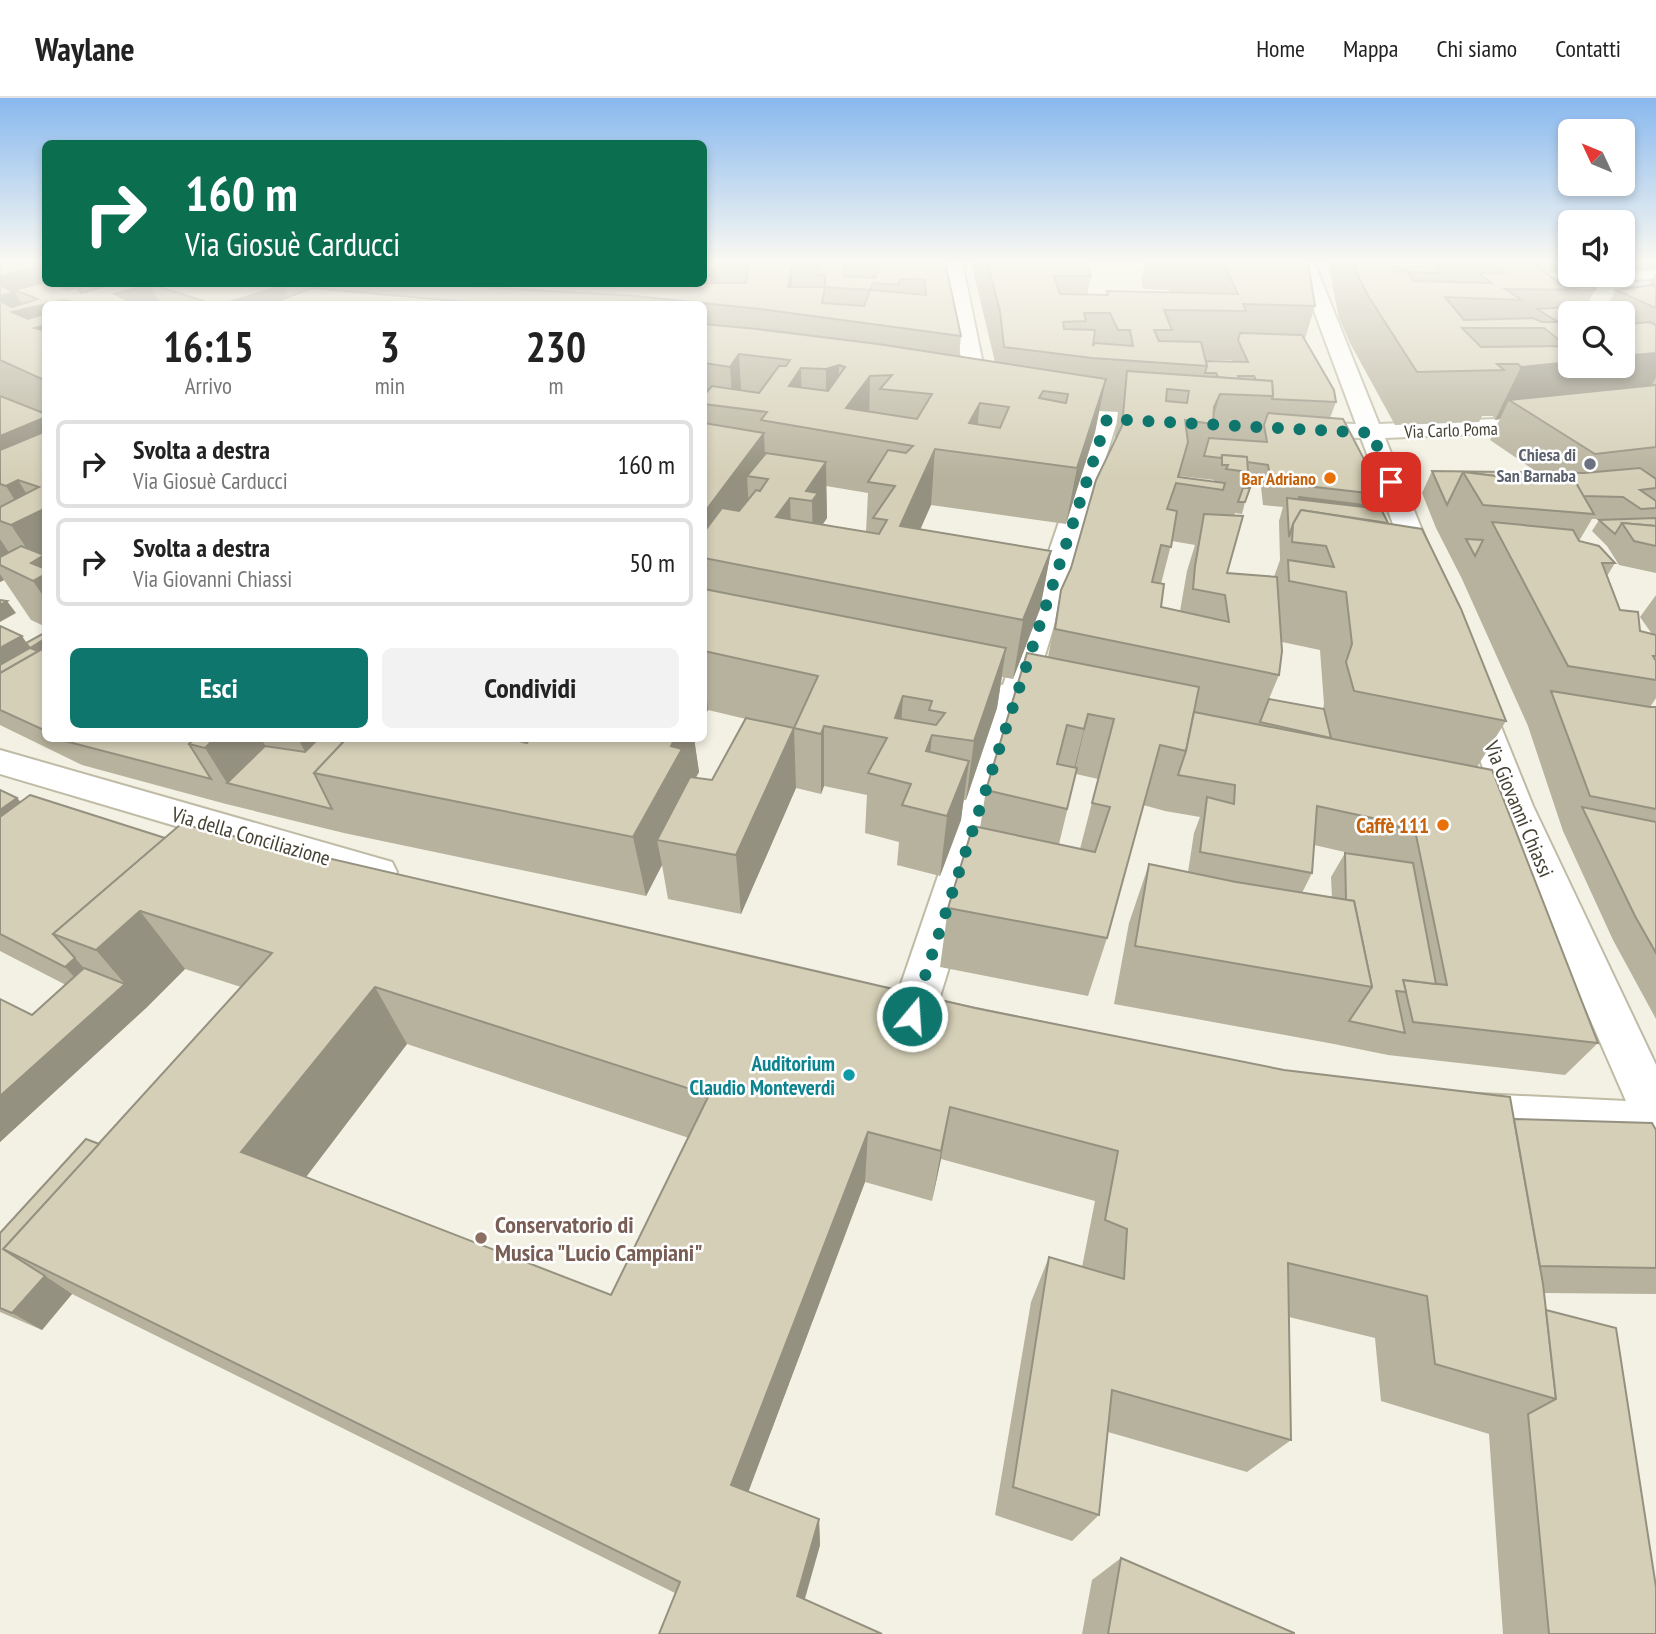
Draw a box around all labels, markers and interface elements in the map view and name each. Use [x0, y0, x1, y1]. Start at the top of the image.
text: Waylane [35, 27, 135, 70]
text: Home [1256, 33, 1305, 64]
text: Mappa [1343, 33, 1398, 64]
text: Chi siamo [1436, 33, 1517, 64]
text: Contatti [1555, 33, 1621, 64]
north arrow [1558, 119, 1634, 196]
map controls [1558, 119, 1635, 378]
text: 160 m [185, 161, 298, 225]
icon: right [70, 168, 161, 259]
button: sound [1558, 210, 1635, 287]
text: Via Giosuè Carducci [185, 223, 400, 265]
button: search [1558, 301, 1635, 378]
text: 16:15 [163, 319, 254, 374]
text: 3 [380, 319, 400, 374]
text: 230 [526, 319, 586, 374]
text: Arrivo [185, 371, 232, 400]
text: min [375, 371, 405, 400]
text: m [548, 371, 563, 400]
street label: Via Carlo Poma [1403, 417, 1498, 443]
text: Svolta a destra [133, 433, 270, 466]
place label: Chiesa di San Barnaba [1496, 443, 1576, 487]
icon: right [74, 445, 112, 483]
text: 160 m [617, 448, 675, 481]
pin [1361, 452, 1421, 512]
marker: Chiesa di San Barnaba [1582, 456, 1598, 472]
icon: arrive [1372, 463, 1410, 501]
text: Via Giosuè Carducci [133, 466, 288, 495]
place label: Bar Adriano [1242, 467, 1316, 490]
marker: Bar Adriano [1322, 470, 1338, 486]
text: Svolta a destra [133, 531, 270, 564]
icon: right [74, 543, 112, 581]
text: 50 m [629, 546, 675, 579]
text: Via Giovanni Chiassi [133, 564, 292, 593]
button: Esci [70, 648, 368, 728]
button: Condividi [382, 648, 679, 728]
street label: Via Giovanni Chiassi [1478, 736, 1560, 881]
street label: Via della Conciliazione [168, 800, 333, 872]
place label: Caffè 111 [1356, 812, 1429, 839]
marker: Caffè 111 [1435, 817, 1451, 833]
position arrow [875, 979, 949, 1053]
place label: Auditorium Claudio Monteverdi [689, 1050, 835, 1101]
marker: Auditorium Claudio Monteverdi [841, 1067, 857, 1083]
place label: Conservatorio di Musica "Lucio Campiani" [495, 1209, 703, 1268]
marker: Conservatorio di Musica "Lucio Campiani" [473, 1230, 489, 1246]

